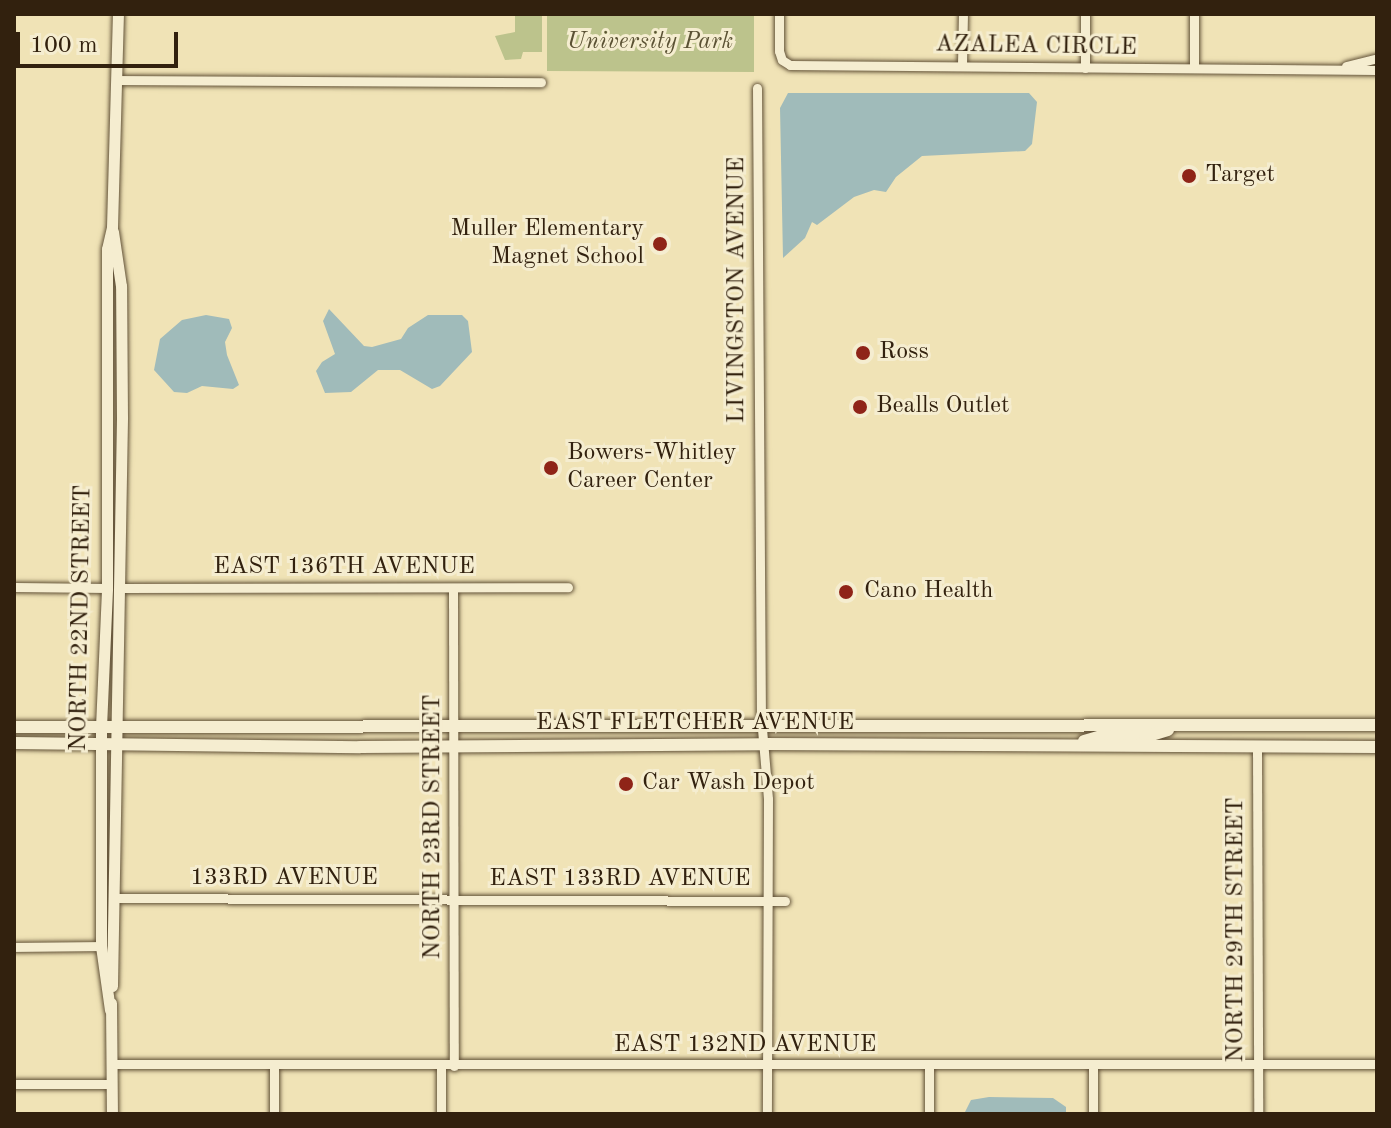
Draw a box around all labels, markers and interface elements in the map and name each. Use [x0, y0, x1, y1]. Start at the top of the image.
scale bar [20, 16, 182, 66]
park label: University Park [567, 29, 733, 57]
street label: AZALEA CIRCLE [935, 31, 1137, 63]
text: 100 m [30, 34, 98, 58]
street label: LIVINGSTON AVENUE [724, 157, 752, 423]
place label: Target [1205, 162, 1275, 190]
marker: Target [1180, 167, 1198, 185]
place label: Muller Elementary Magnet School [451, 216, 644, 272]
marker: Muller Elementary Magnet School [651, 235, 669, 253]
place label: Ross [879, 339, 929, 367]
marker: Ross [854, 344, 872, 362]
place label: Bealls Outlet [876, 393, 1009, 421]
marker: Bealls Outlet [851, 398, 869, 416]
place label: Bowers-Whitley Career Center [567, 440, 737, 496]
marker: Bowers-Whitley Career Center [542, 459, 560, 477]
street label: NORTH 22ND STREET [65, 485, 99, 751]
street label: EAST 136TH AVENUE [213, 554, 475, 582]
place label: Cano Health [864, 578, 993, 606]
marker: Cano Health [835, 581, 857, 603]
street label: NORTH 23RD STREET [420, 694, 448, 960]
street label: EAST FLETCHER AVENUE [536, 710, 854, 738]
place label: Car Wash Depot [642, 770, 815, 798]
marker: Car Wash Depot [617, 775, 635, 793]
street label: NORTH 29TH STREET [1223, 797, 1251, 1063]
street label: 133RD AVENUE [190, 865, 378, 893]
street label: EAST 133RD AVENUE [489, 866, 751, 894]
street label: EAST 132ND AVENUE [614, 1032, 876, 1060]

